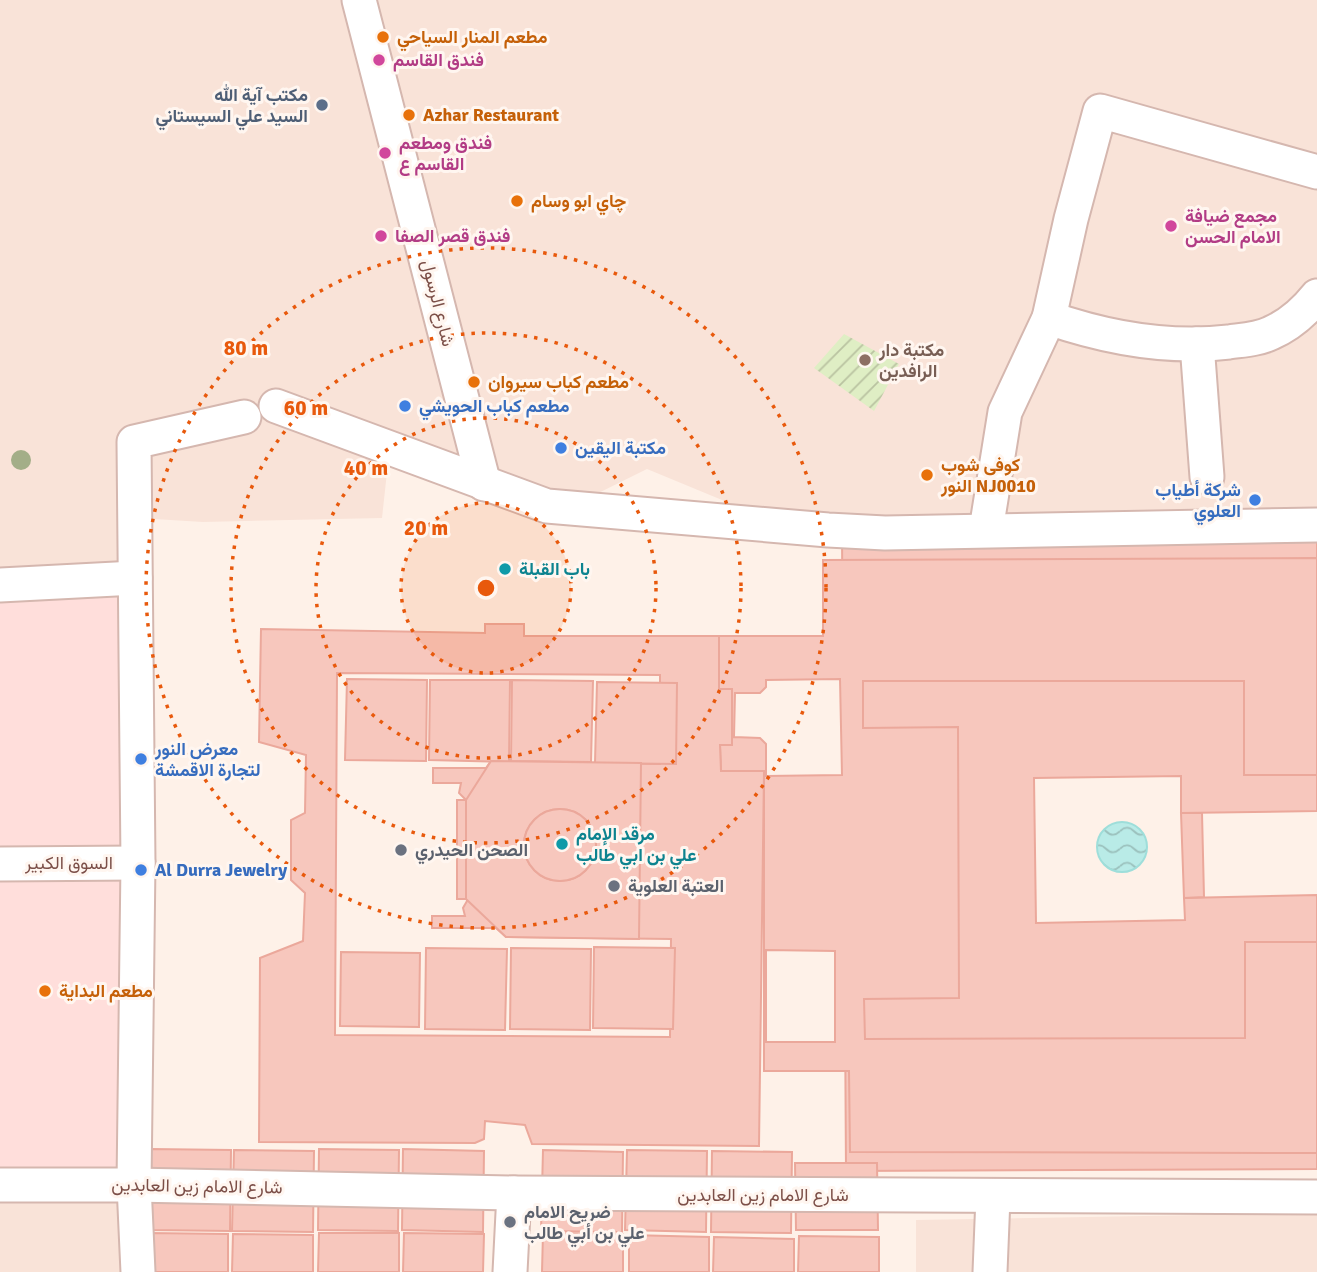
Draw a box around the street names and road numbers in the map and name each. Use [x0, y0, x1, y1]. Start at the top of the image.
street label: شارع الرسول [416, 257, 459, 349]
street label: السوق الكبير [24, 852, 113, 874]
street label: شارع الامام زين العابدين [111, 1174, 283, 1199]
street label: شارع الامام زين العابدين [677, 1184, 849, 1207]

